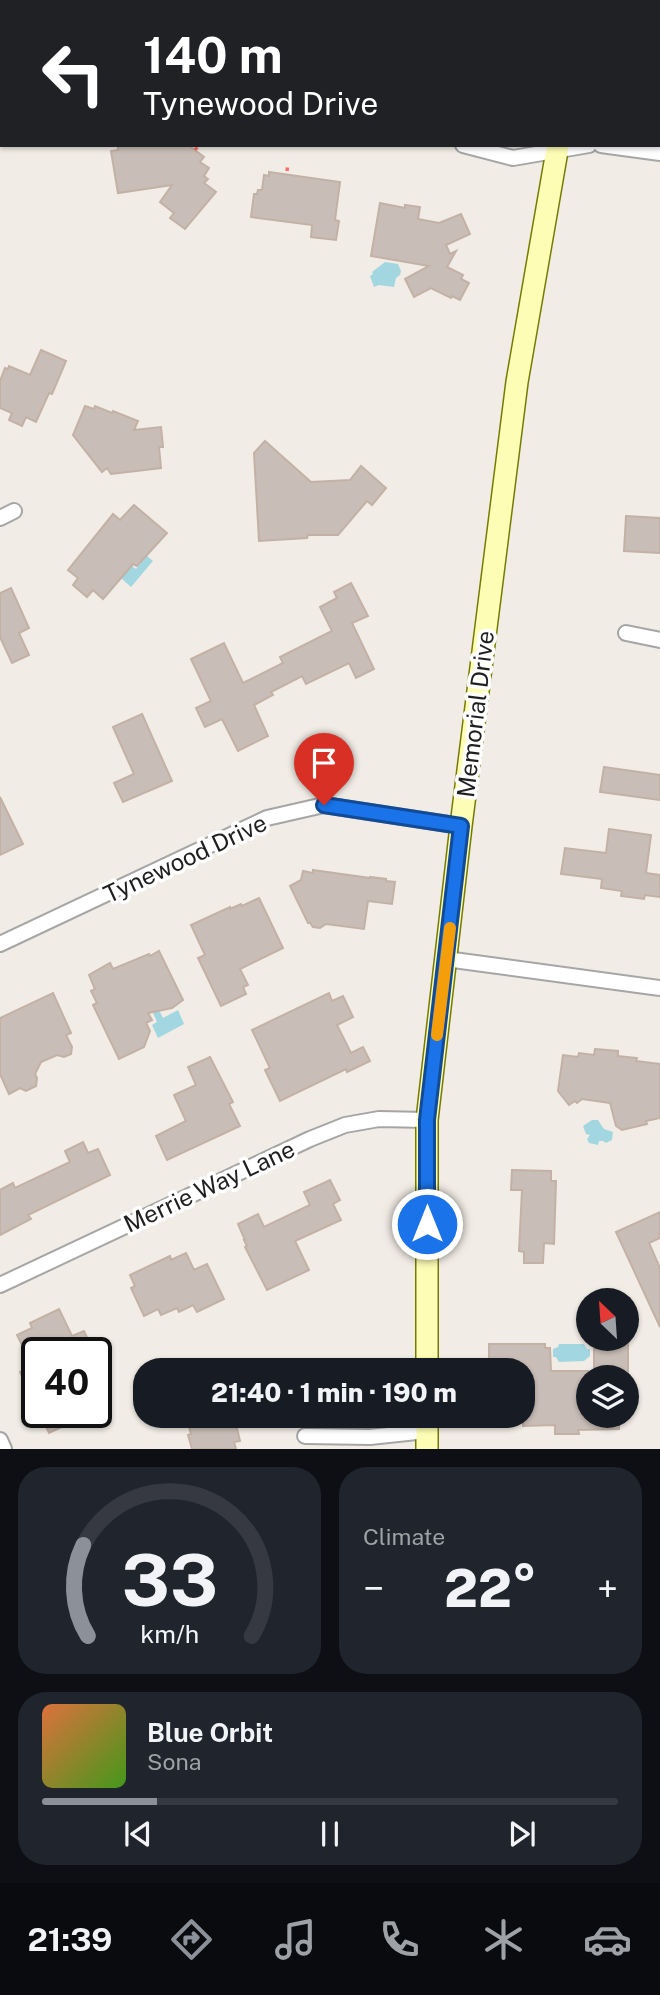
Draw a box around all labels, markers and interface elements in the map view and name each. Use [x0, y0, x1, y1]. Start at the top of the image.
text: 140 m [143, 26, 283, 84]
icon: left [28, 28, 119, 119]
text: Tynewood Drive [143, 85, 378, 122]
street label: Memorial Drive [451, 629, 499, 799]
pin [294, 733, 354, 805]
icon: arrive [305, 744, 343, 782]
street label: Tynewood Drive [99, 808, 271, 908]
street label: Merrie Way Lane [119, 1134, 299, 1238]
position arrow [390, 1187, 464, 1261]
north arrow [576, 1288, 639, 1351]
map controls [576, 1288, 639, 1428]
speed limit sign: 40 [21, 1337, 112, 1428]
button: layers [576, 1365, 639, 1428]
text: 21:40 · 1 min · 190 m [211, 1377, 457, 1408]
text: Climate [363, 1523, 445, 1550]
text: 33 [121, 1538, 218, 1623]
text: 22° [444, 1558, 537, 1619]
text: − [363, 1566, 384, 1611]
text: + [597, 1566, 618, 1611]
text: km/h [140, 1619, 199, 1649]
text: Blue Orbit [147, 1717, 273, 1748]
text: Sona [147, 1748, 201, 1775]
icon: previous [119, 1815, 157, 1853]
icon: pause [311, 1815, 349, 1853]
icon: next [503, 1815, 541, 1853]
icon: directions [167, 1915, 216, 1964]
icon: music [271, 1915, 320, 1964]
icon: phone [375, 1915, 424, 1964]
icon: climate [479, 1915, 528, 1964]
icon: car [583, 1915, 632, 1964]
text: 21:39 [28, 1921, 112, 1958]

